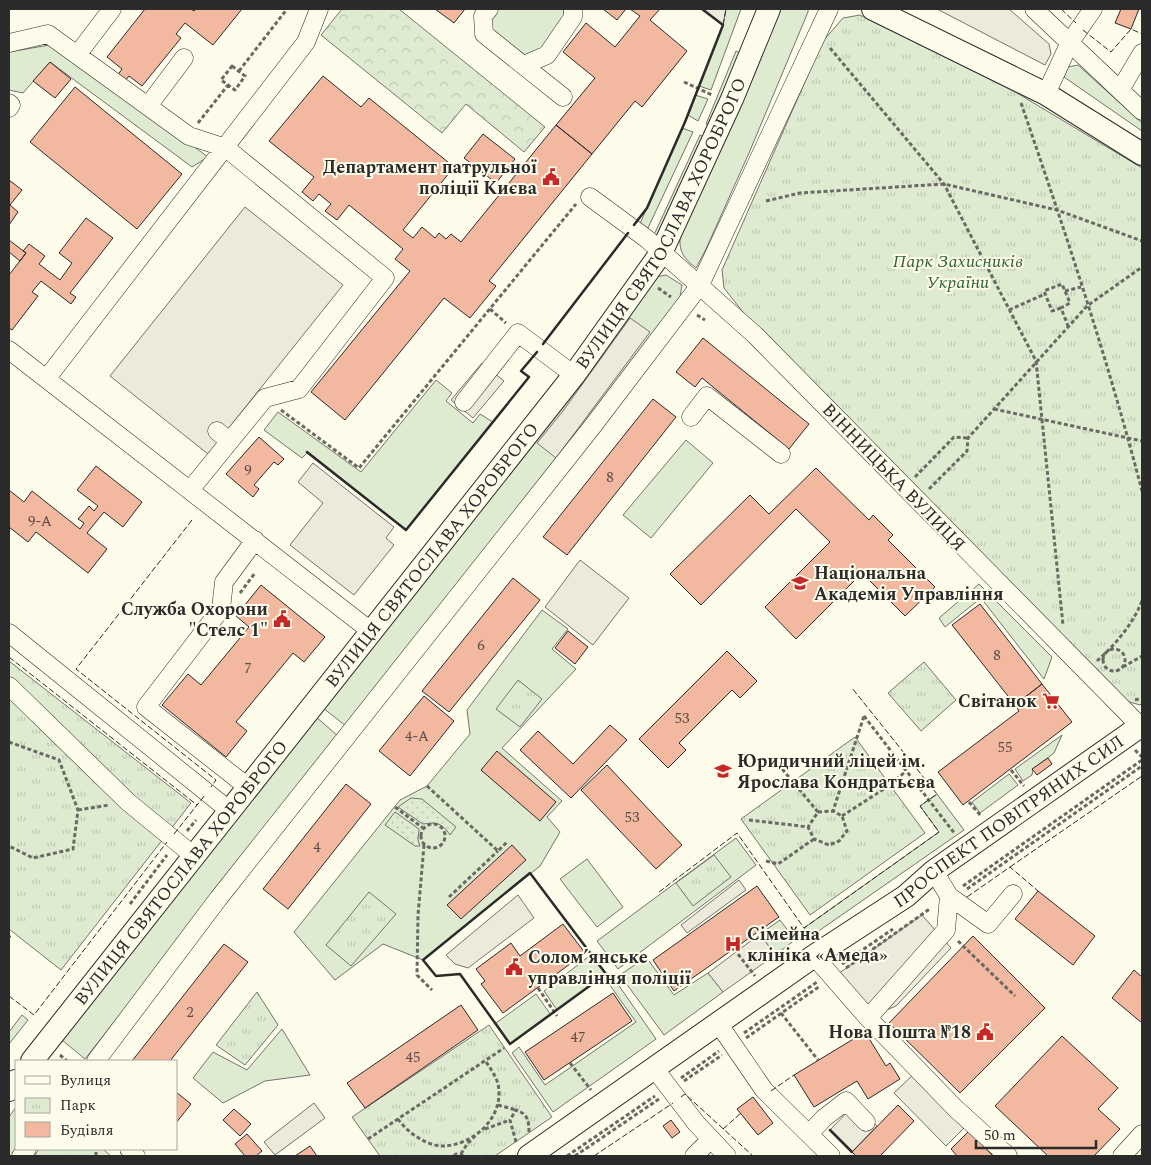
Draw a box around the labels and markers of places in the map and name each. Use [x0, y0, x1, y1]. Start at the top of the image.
place label: Департамент патрульної поліції Києва [323, 154, 538, 202]
public building icon: Департамент патрульної поліції Києва [541, 167, 561, 187]
place label: Національна Академія Управління [814, 560, 1004, 608]
school or university icon: Національна Академія Управління [790, 573, 810, 593]
place label: Служба Охорони "Стелс 1" [121, 596, 268, 644]
public building icon: Служба Охорони "Стелс 1" [272, 609, 292, 629]
place label: Світанок [958, 688, 1037, 715]
supermarket icon: Світанок [1041, 691, 1061, 711]
place label: Юридичний ліцей ім. Ярослава Кондратьєва [737, 748, 936, 796]
school or university icon: Юридичний ліцей ім. Ярослава Кондратьєва [713, 761, 733, 781]
place label: Сімейна клініка «Амеда» [747, 921, 888, 969]
hospital icon: Сімейна клініка «Амеда» [723, 934, 743, 954]
place label: Соломʼянське управління поліції [527, 944, 691, 992]
public building icon: Соломʼянське управління поліції [504, 957, 524, 977]
place label: Нова Пошта №18 [828, 1019, 971, 1046]
public building icon: Нова Пошта №18 [975, 1022, 995, 1042]

